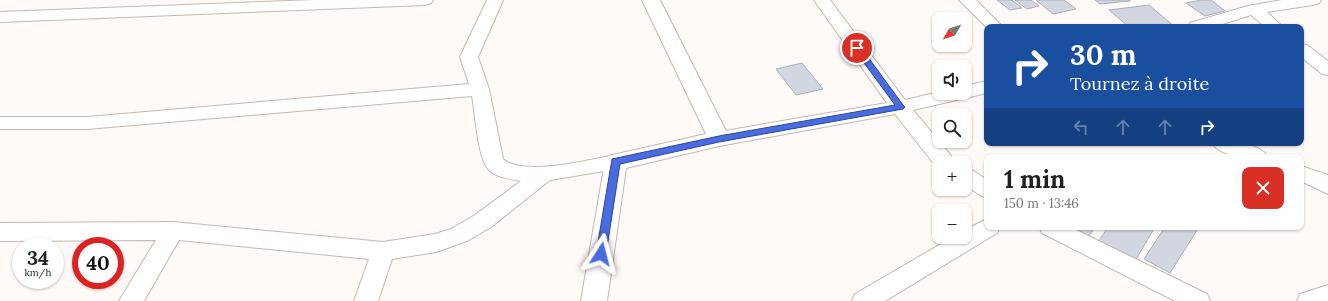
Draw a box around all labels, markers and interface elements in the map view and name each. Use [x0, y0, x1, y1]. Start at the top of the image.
north arrow [932, 12, 972, 52]
map controls [932, 12, 972, 244]
pin [840, 31, 874, 65]
icon: arrive [846, 37, 868, 59]
text: 30 m [1070, 37, 1137, 73]
icon: right [1004, 40, 1056, 92]
button: sound [932, 60, 972, 100]
text: Tournez à droite [1070, 72, 1209, 95]
button: search [932, 108, 972, 148]
icon: left [1070, 116, 1092, 138]
icon: ahead [1112, 116, 1134, 138]
icon: ahead [1154, 116, 1176, 138]
icon: right [1196, 116, 1218, 138]
button: + [932, 156, 972, 196]
text: 1 min [1004, 164, 1065, 195]
button: close [1242, 167, 1284, 209]
text: 150 m · 13:46 [1004, 195, 1079, 212]
button: − [932, 204, 972, 244]
position arrow [580, 233, 622, 275]
speed limit sign: 40 [72, 237, 124, 289]
text: 34 [27, 245, 49, 270]
text: km/h [24, 266, 52, 279]

